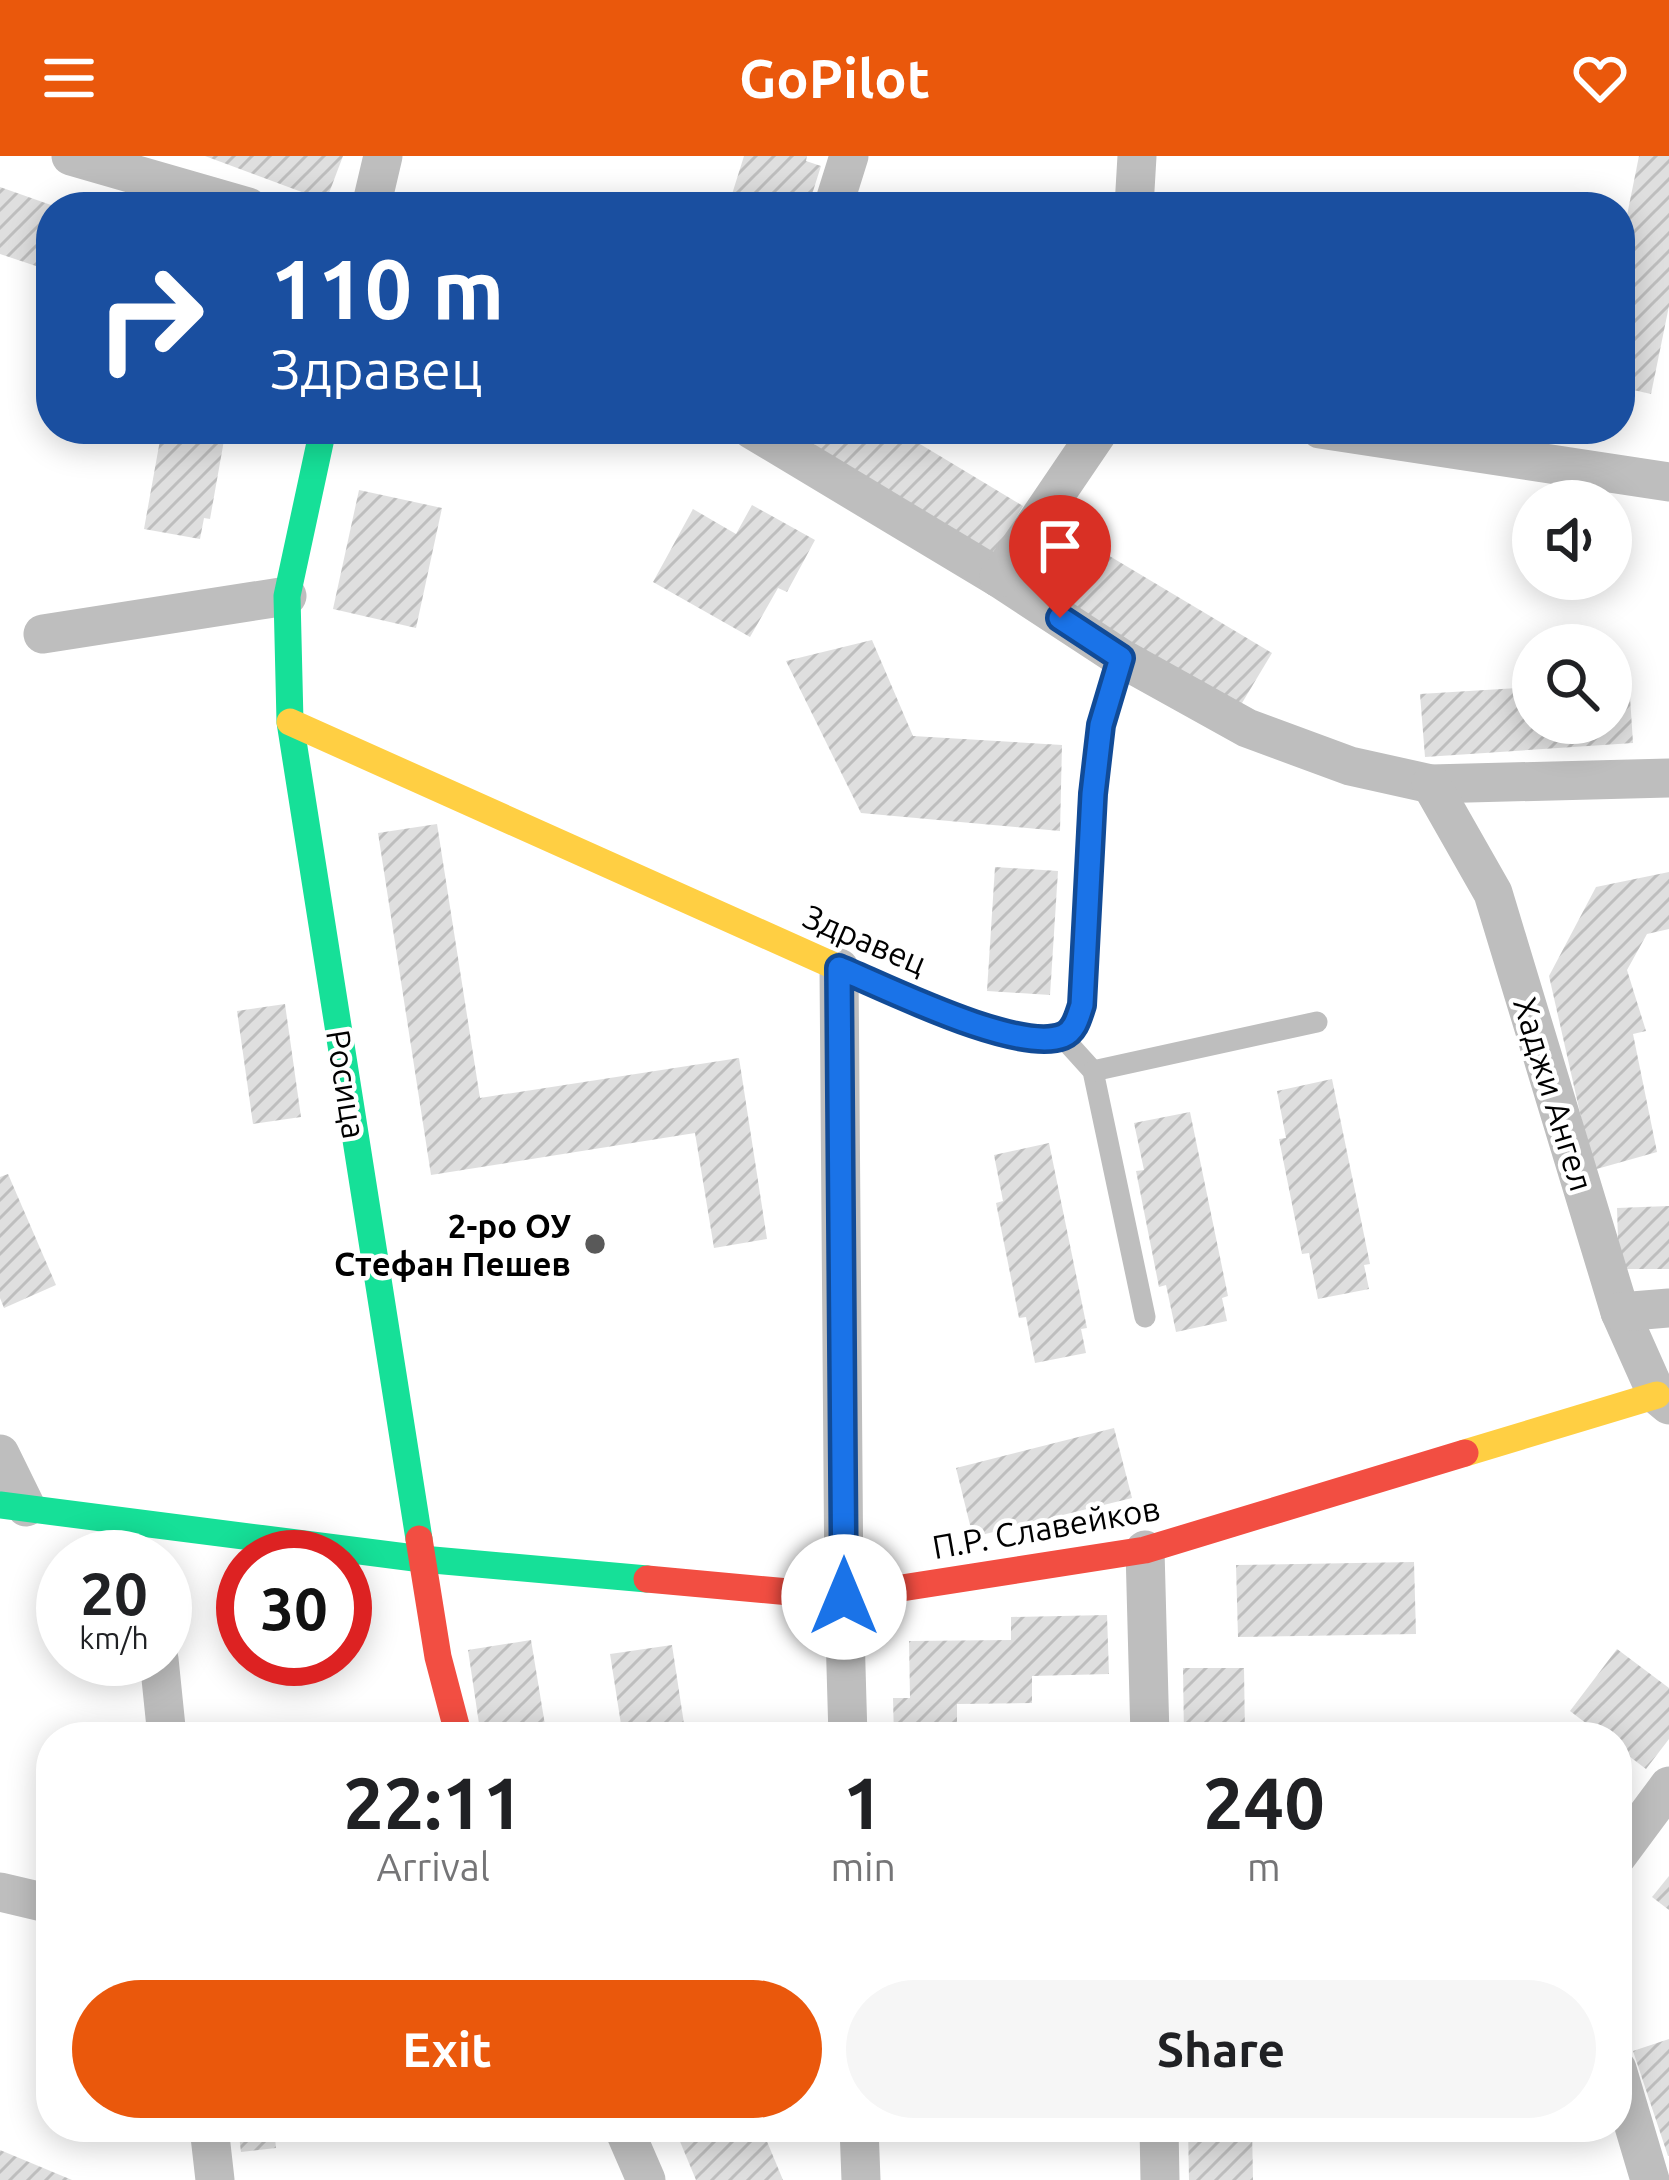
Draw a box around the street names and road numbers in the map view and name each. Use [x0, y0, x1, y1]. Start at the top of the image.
street label: Здравец [798, 897, 932, 981]
street label: Хаджи Ангел [1507, 993, 1601, 1195]
street label: Росица [320, 1027, 374, 1141]
street label: П.Р. Славейков [929, 1489, 1163, 1565]

